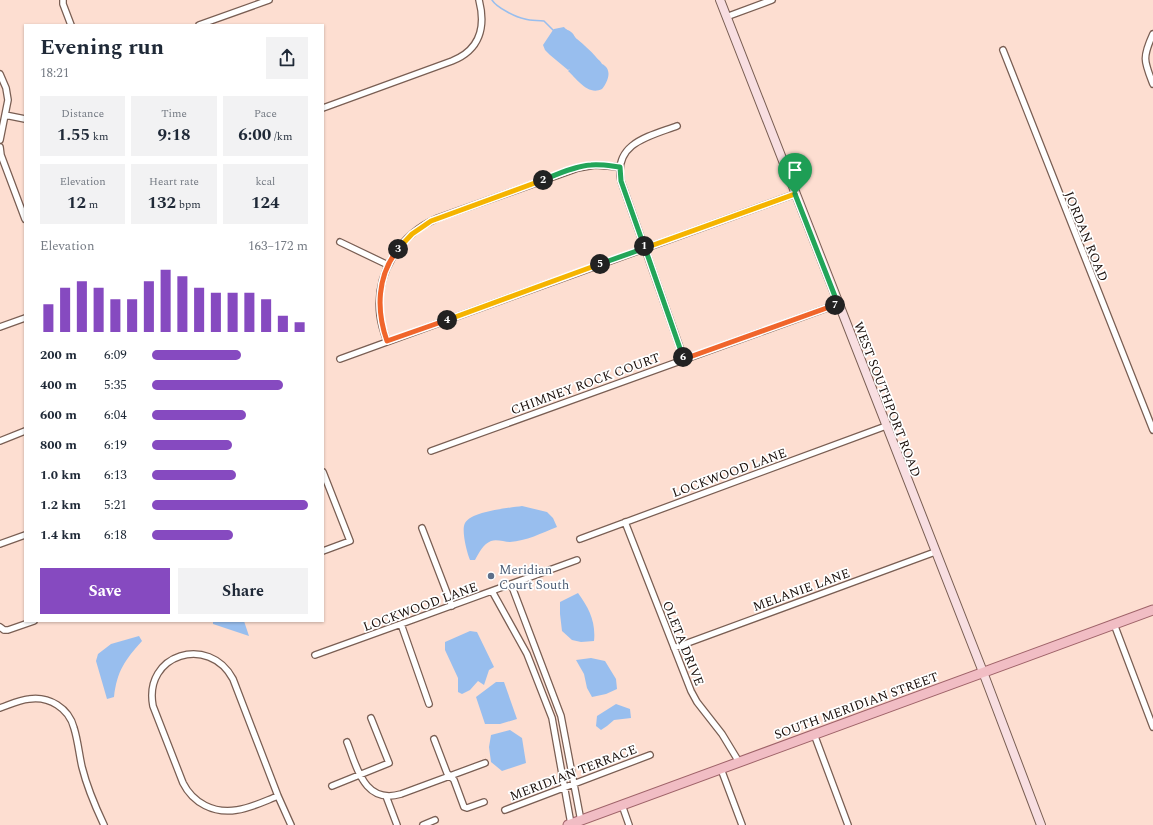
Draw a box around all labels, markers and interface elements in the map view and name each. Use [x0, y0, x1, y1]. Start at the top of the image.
text: Evening run [40, 31, 164, 64]
button: share [266, 37, 308, 79]
text: 18:21 [40, 63, 69, 83]
text: Distance [61, 105, 104, 122]
text: Time [161, 105, 187, 122]
text: Pace [254, 105, 277, 122]
text: 1.55 [57, 122, 90, 148]
text: 9:18 [157, 122, 191, 148]
text: 6:00 [238, 122, 271, 148]
text: km [90, 128, 108, 145]
text: /km [271, 128, 292, 145]
pin [778, 153, 812, 194]
icon: arrive [784, 159, 806, 181]
pin: 2 [533, 170, 553, 190]
text: 2 [540, 171, 546, 188]
text: Elevation [60, 173, 106, 190]
text: Heart rate [149, 173, 199, 190]
text: kcal [255, 173, 275, 190]
street label: JORDAN ROAD [1059, 188, 1113, 285]
text: 12 [67, 190, 86, 216]
text: 132 [147, 190, 176, 216]
text: 124 [251, 190, 280, 216]
text: m [86, 196, 98, 213]
text: bpm [176, 196, 201, 213]
text: Elevation [40, 236, 94, 256]
text: 163–172 m [248, 236, 308, 256]
pin: 1 [634, 236, 654, 256]
text: 1 [641, 237, 647, 254]
pin: 3 [388, 239, 408, 259]
text: 3 [395, 240, 401, 257]
pin: 5 [590, 254, 610, 274]
text: 5 [597, 255, 603, 272]
pin: 7 [825, 295, 845, 315]
text: 7 [832, 296, 838, 313]
pin: 4 [437, 310, 457, 330]
text: 4 [444, 311, 450, 328]
street label: WEST SOUTHPORT ROAD [848, 319, 926, 480]
text: 200 m [40, 345, 77, 365]
text: 6:09 [104, 345, 127, 365]
pin: 6 [673, 347, 693, 367]
street label: CHIMNEY ROCK COURT [508, 348, 663, 420]
text: 6 [680, 348, 686, 365]
text: 400 m [40, 375, 77, 395]
text: 5:35 [104, 375, 127, 395]
text: 600 m [40, 405, 77, 425]
text: 6:04 [104, 405, 127, 425]
text: 800 m [40, 435, 77, 455]
text: 6:19 [104, 435, 127, 455]
street label: LOCKWOOD LANE [669, 443, 789, 503]
text: 1.0 km [40, 465, 81, 485]
text: 6:13 [104, 465, 127, 485]
text: 1.2 km [40, 495, 81, 515]
text: 5:21 [104, 495, 127, 515]
text: 1.4 km [40, 525, 81, 545]
text: 6:18 [104, 525, 127, 545]
place label: Meridian Court South [499, 560, 570, 595]
street label: MELANIE LANE [750, 563, 853, 617]
button: Save [40, 568, 170, 614]
button: Share [178, 568, 308, 614]
marker: Meridian Court South [486, 571, 496, 581]
street label: LOCKWOOD LANE [360, 577, 480, 637]
street label: OLETA DRIVE [657, 598, 709, 689]
street label: SOUTH MERIDIAN STREET [771, 667, 941, 745]
street label: MERIDIAN TERRACE [507, 739, 640, 806]

